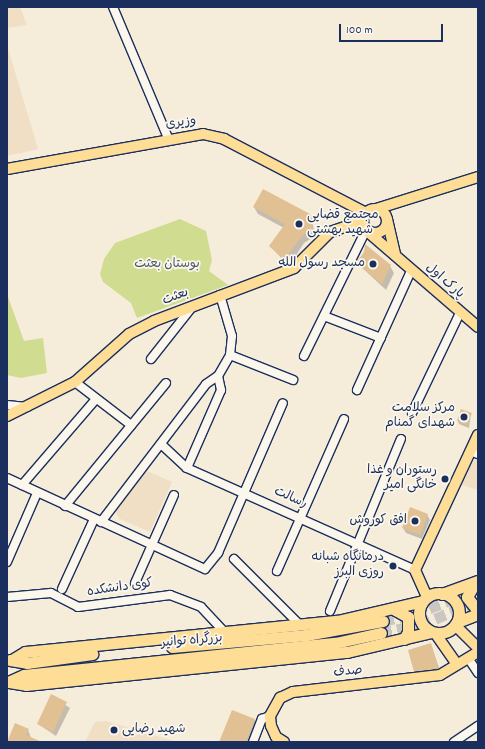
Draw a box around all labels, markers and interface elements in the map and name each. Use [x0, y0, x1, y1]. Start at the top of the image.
scale bar [341, 16, 445, 42]
text: 100 m [346, 22, 373, 39]
street label: وزیری [165, 114, 197, 134]
place label: مجتمع قضایی شهید بهشتی [307, 209, 379, 240]
marker: مجتمع قضایی شهید بهشتی [294, 219, 304, 229]
place label: مسجد رسول الله [278, 256, 365, 272]
park label: بوستان بعثت [134, 257, 200, 273]
marker: مسجد رسول الله [368, 259, 378, 269]
street label: پارک اول [421, 261, 467, 303]
street label: بعثت [161, 286, 191, 310]
place label: مرکز سلامت شهدای گمنام [385, 402, 455, 433]
marker: مرکز سلامت شهدای گمنام [458, 411, 470, 423]
place label: رستوران و غذا خانگی امیر [367, 464, 437, 495]
marker: رستوران و غذا خانگی امیر [440, 474, 450, 484]
street label: رسالت [271, 485, 309, 513]
place label: افق کوروش [349, 513, 407, 529]
marker: افق کوروش [410, 516, 420, 526]
place label: درمانگاه شبانه روزی البرز [311, 551, 384, 582]
marker: درمانگاه شبانه روزی البرز [387, 560, 399, 572]
street label: کوی دانشکده [86, 577, 154, 601]
street label: بزرگراه توانیر [161, 632, 223, 652]
street label: صدف [333, 664, 363, 682]
place label: شهید رضایی [122, 722, 185, 738]
marker: شهید رضایی [109, 725, 119, 735]

